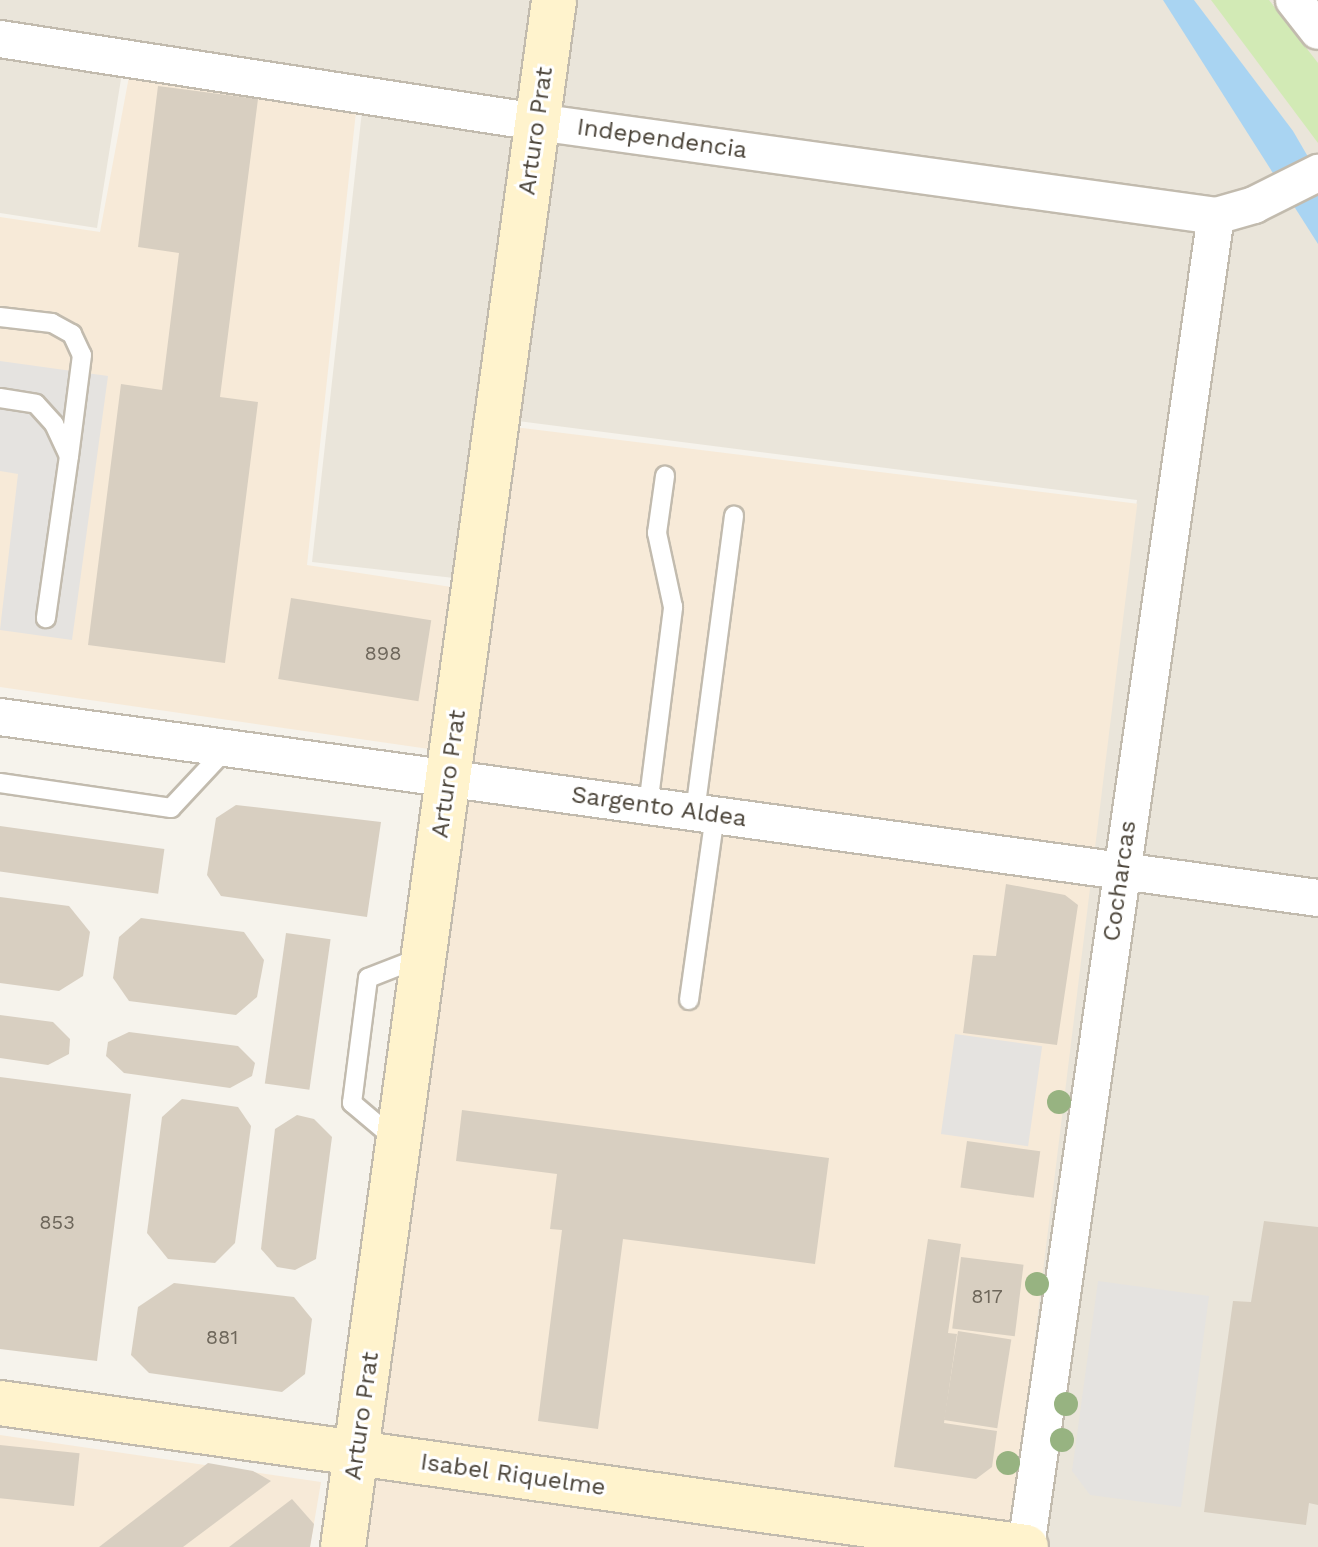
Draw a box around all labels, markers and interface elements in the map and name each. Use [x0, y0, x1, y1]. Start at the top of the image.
street label: Arturo Prat [513, 65, 559, 197]
street label: Independencia [575, 113, 749, 165]
house number: 898 [365, 641, 401, 665]
street label: Arturo Prat [426, 708, 472, 840]
street label: Sargento Aldea [569, 780, 749, 834]
street label: Cocharcas [1097, 819, 1143, 943]
house number: 853 [39, 1210, 75, 1234]
house number: 817 [971, 1284, 1003, 1308]
house number: 881 [206, 1325, 238, 1349]
street label: Arturo Prat [339, 1350, 385, 1482]
street label: Isabel Riquelme [418, 1448, 608, 1502]

